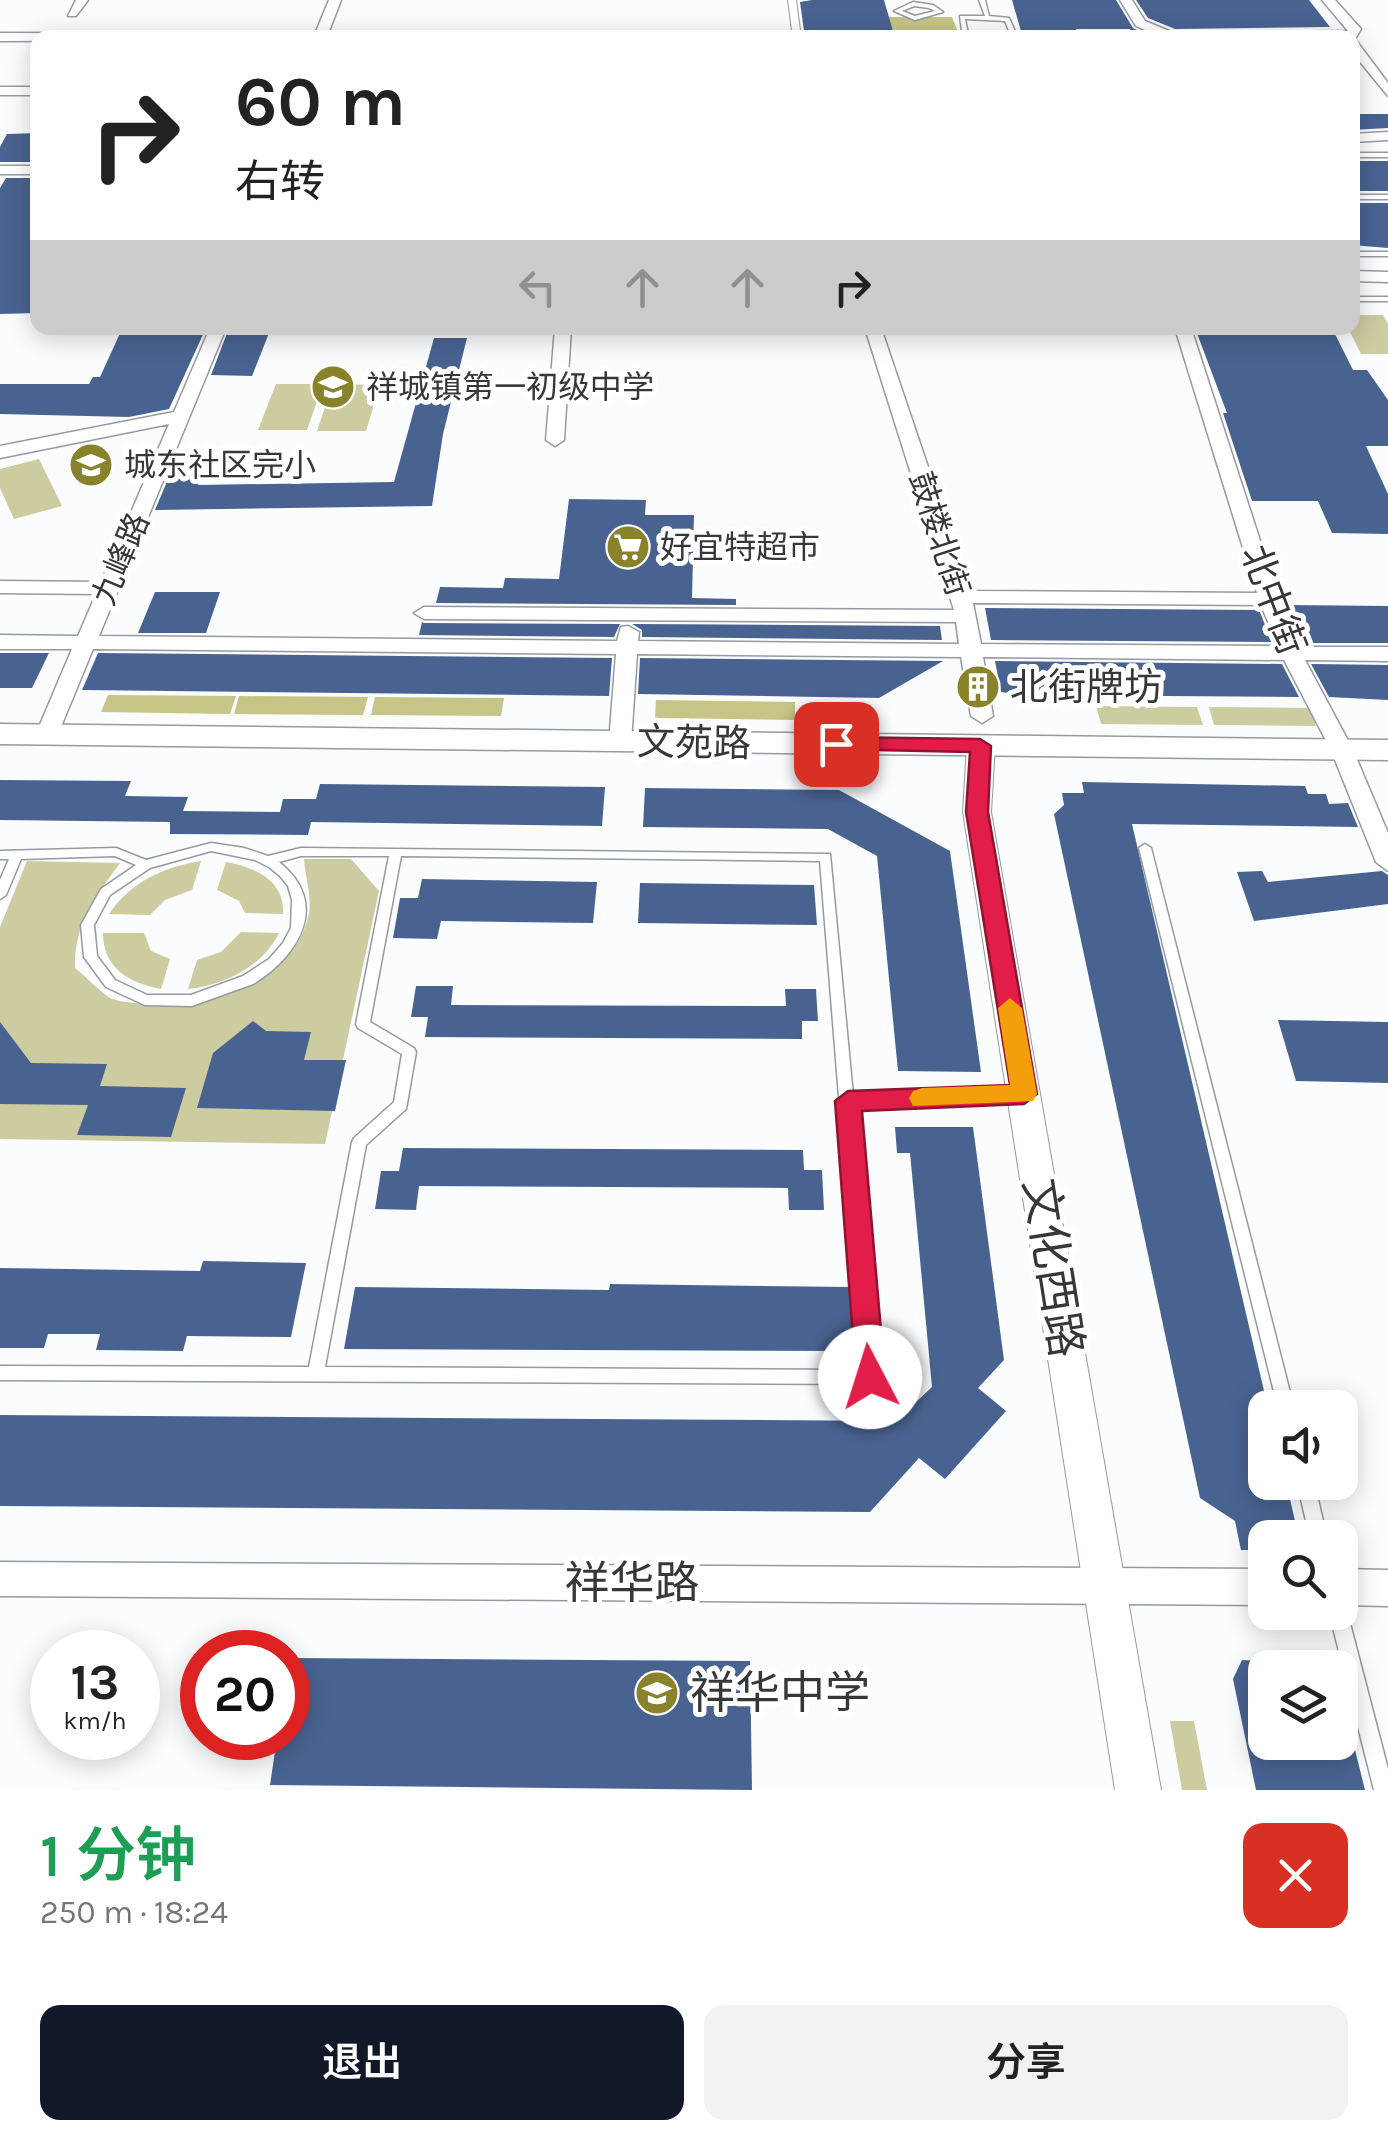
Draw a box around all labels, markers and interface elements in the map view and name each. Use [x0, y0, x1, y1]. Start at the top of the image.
text: 60 m [235, 61, 406, 143]
icon: right [70, 70, 200, 200]
text: 右转 [235, 156, 325, 208]
icon: left [510, 260, 565, 315]
icon: ahead [615, 260, 670, 315]
icon: ahead [720, 260, 775, 315]
icon: right [825, 260, 880, 315]
school or university icon: 祥城镇第一初级中学 [310, 364, 356, 410]
place label: 祥城镇第一初级中学 [366, 369, 654, 406]
school or university icon: 城东社区完小 [68, 442, 114, 488]
place label: 城东社区完小 [124, 447, 316, 484]
street label: 鼓楼北街 [902, 467, 976, 601]
street label: 九峰路 [85, 508, 157, 610]
supermarket icon: 好宜特超市 [605, 524, 651, 570]
place label: 好宜特超市 [660, 529, 820, 566]
street label: 北中街 [1232, 539, 1314, 661]
building icon: 北街牌坊 [955, 664, 1001, 710]
place label: 北街牌坊 [1010, 665, 1162, 710]
pin [794, 702, 879, 787]
icon: arrive [809, 717, 864, 772]
street label: 文苑路 [637, 720, 751, 766]
street label: 文化西路 [1013, 1175, 1093, 1361]
position arrow [818, 1325, 922, 1429]
map controls [1248, 1390, 1358, 1760]
button: sound [1248, 1390, 1358, 1500]
button: search [1248, 1520, 1358, 1630]
street label: 祥华路 [564, 1557, 700, 1609]
speed limit sign: 20 [180, 1630, 310, 1760]
button: layers [1248, 1650, 1358, 1760]
text: 13 [71, 1653, 119, 1712]
place label: 祥华中学 [690, 1667, 870, 1719]
school or university icon: 祥华中学 [634, 1670, 680, 1716]
text: km/h [63, 1706, 127, 1735]
text: 1 分钟 [40, 1821, 196, 1891]
button: close [1243, 1823, 1348, 1928]
text: 250 m · 18:24 [40, 1894, 228, 1931]
button: 退出 [40, 2005, 684, 2120]
button: 分享 [704, 2005, 1348, 2120]

